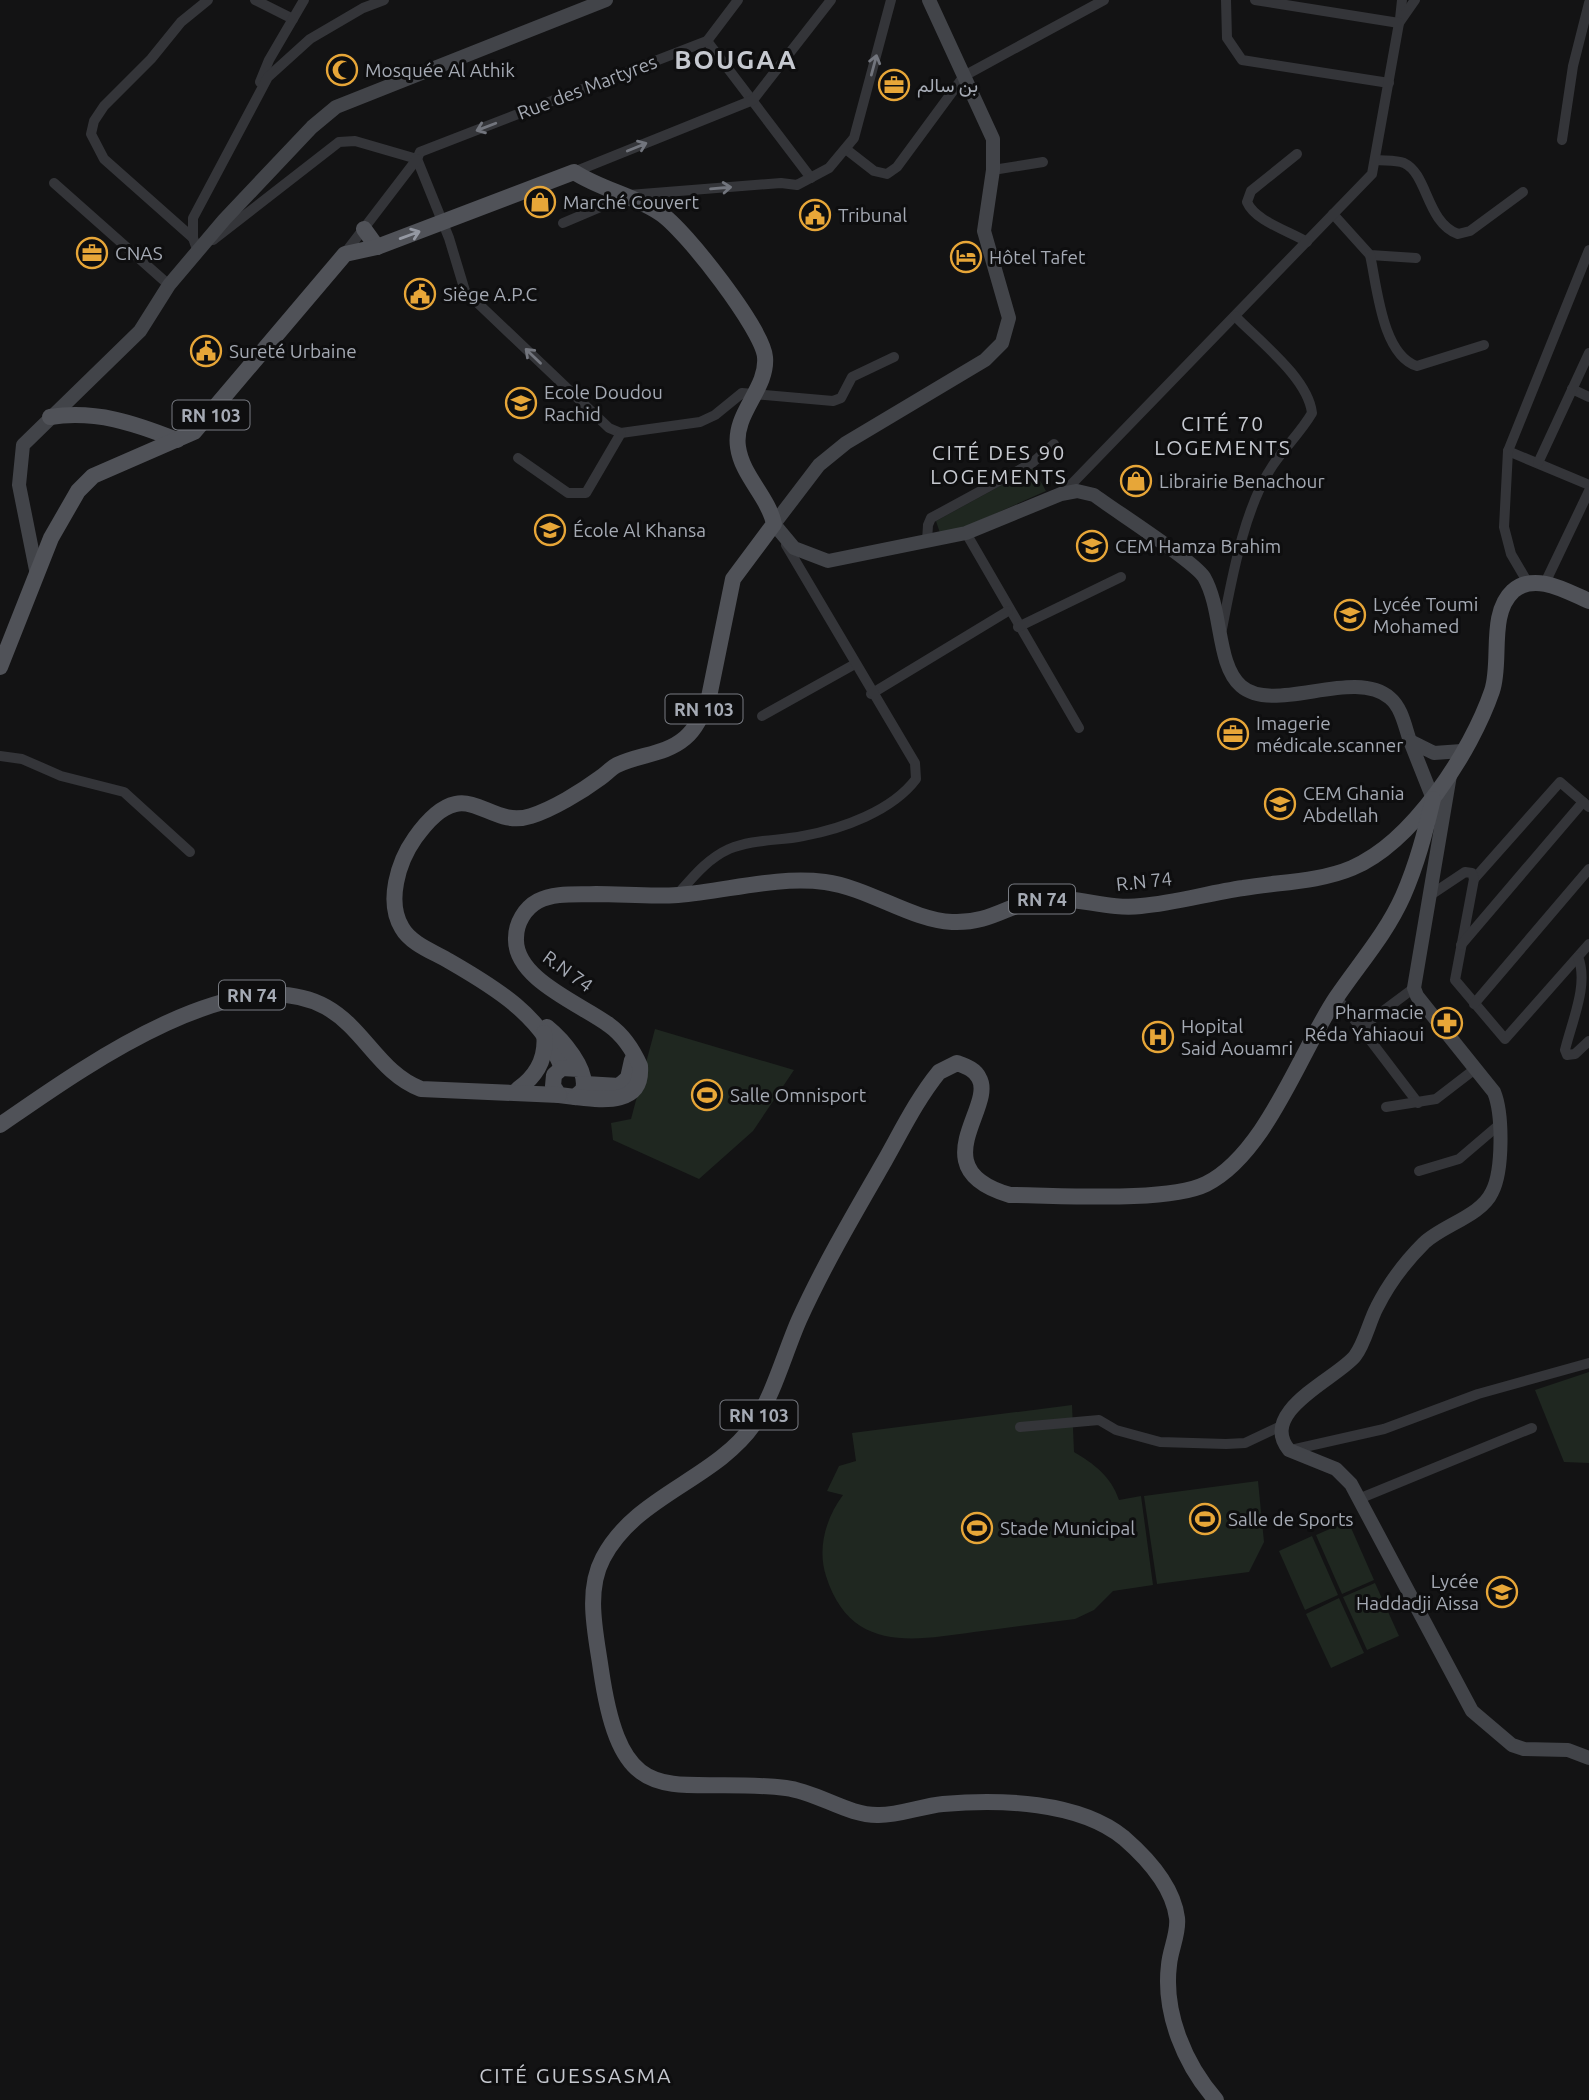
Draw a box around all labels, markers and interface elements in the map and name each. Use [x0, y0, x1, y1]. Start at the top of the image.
district label: BOUGAA [674, 45, 798, 74]
street label: Rue des Martyres [514, 50, 660, 124]
mosque icon: Mosquée Al Athik [325, 53, 359, 87]
one-way arrow [868, 54, 881, 77]
place label: Mosquée Al Athik [365, 59, 515, 81]
office icon: بن سالم [877, 68, 911, 102]
place label: بن سالم [917, 74, 978, 98]
one-way arrow [475, 121, 497, 134]
one-way arrow [626, 140, 648, 153]
one-way arrow [709, 181, 732, 194]
shop icon: Marché Couvert [523, 185, 557, 219]
place label: Marché Couvert [563, 191, 699, 213]
public building icon: Tribunal [798, 198, 832, 232]
place label: Tribunal [838, 204, 907, 226]
one-way arrow [398, 228, 420, 240]
office icon: CNAS [75, 236, 109, 270]
hotel icon: Hôtel Tafet [949, 240, 983, 274]
place label: CNAS [115, 242, 163, 264]
place label: Hôtel Tafet [989, 246, 1086, 268]
public building icon: Siège A.P.C [403, 277, 437, 311]
place label: Siège A.P.C [443, 283, 537, 305]
public building icon: Sureté Urbaine [189, 334, 223, 368]
place label: Sureté Urbaine [229, 340, 357, 362]
one-way arrow [525, 348, 542, 365]
place label: Ecole Doudou Rachid [544, 381, 663, 425]
school or university icon: Ecole Doudou Rachid [504, 386, 538, 420]
road number: RN 103 [172, 400, 249, 430]
district label: CITÉ 70 LOGEMENTS [1154, 411, 1292, 459]
district label: CITÉ DES 90 LOGEMENTS [930, 440, 1068, 488]
shop icon: Librairie Benachour [1119, 464, 1153, 498]
place label: Librairie Benachour [1159, 470, 1325, 492]
school or university icon: École Al Khansa [533, 513, 567, 547]
place label: École Al Khansa [573, 519, 706, 541]
school or university icon: CEM Hamza Brahim [1075, 529, 1109, 563]
place label: CEM Hamza Brahim [1115, 535, 1281, 557]
place label: Lycée Toumi Mohamed [1373, 593, 1478, 637]
school or university icon: Lycée Toumi Mohamed [1333, 598, 1367, 632]
road number: RN 103 [666, 694, 742, 724]
place label: Imagerie médicale.scanner [1256, 712, 1403, 756]
office icon: Imagerie médicale.scanner [1216, 717, 1250, 751]
place label: CEM Ghania Abdellah [1303, 782, 1405, 826]
school or university icon: CEM Ghania Abdellah [1263, 787, 1297, 821]
street label: R.N 74 [1115, 867, 1173, 895]
road number: RN 74 [1009, 884, 1075, 914]
street label: R.N 74 [539, 946, 597, 996]
road number: RN 74 [219, 980, 285, 1010]
place label: Pharmacie Réda Yahiaoui [1305, 1001, 1424, 1045]
pharmacy icon: Pharmacie Réda Yahiaoui [1430, 1006, 1464, 1040]
place label: Hopital Said Aouamri [1181, 1015, 1293, 1059]
hospital icon: Hopital Said Aouamri [1141, 1020, 1175, 1054]
sports icon: Salle Omnisport [690, 1078, 724, 1112]
place label: Salle Omnisport [730, 1084, 867, 1106]
road number: RN 103 [720, 1400, 798, 1430]
sports icon: Salle de Sports [1188, 1502, 1222, 1536]
place label: Salle de Sports [1228, 1508, 1354, 1530]
sports icon: Stade Municipal [960, 1511, 994, 1545]
place label: Stade Municipal [1000, 1517, 1135, 1539]
place label: Lycée Haddadji Aissa [1356, 1570, 1479, 1614]
school or university icon: Lycée Haddadji Aissa [1485, 1575, 1519, 1609]
district label: CITÉ GUESSASMA [479, 2063, 673, 2087]

